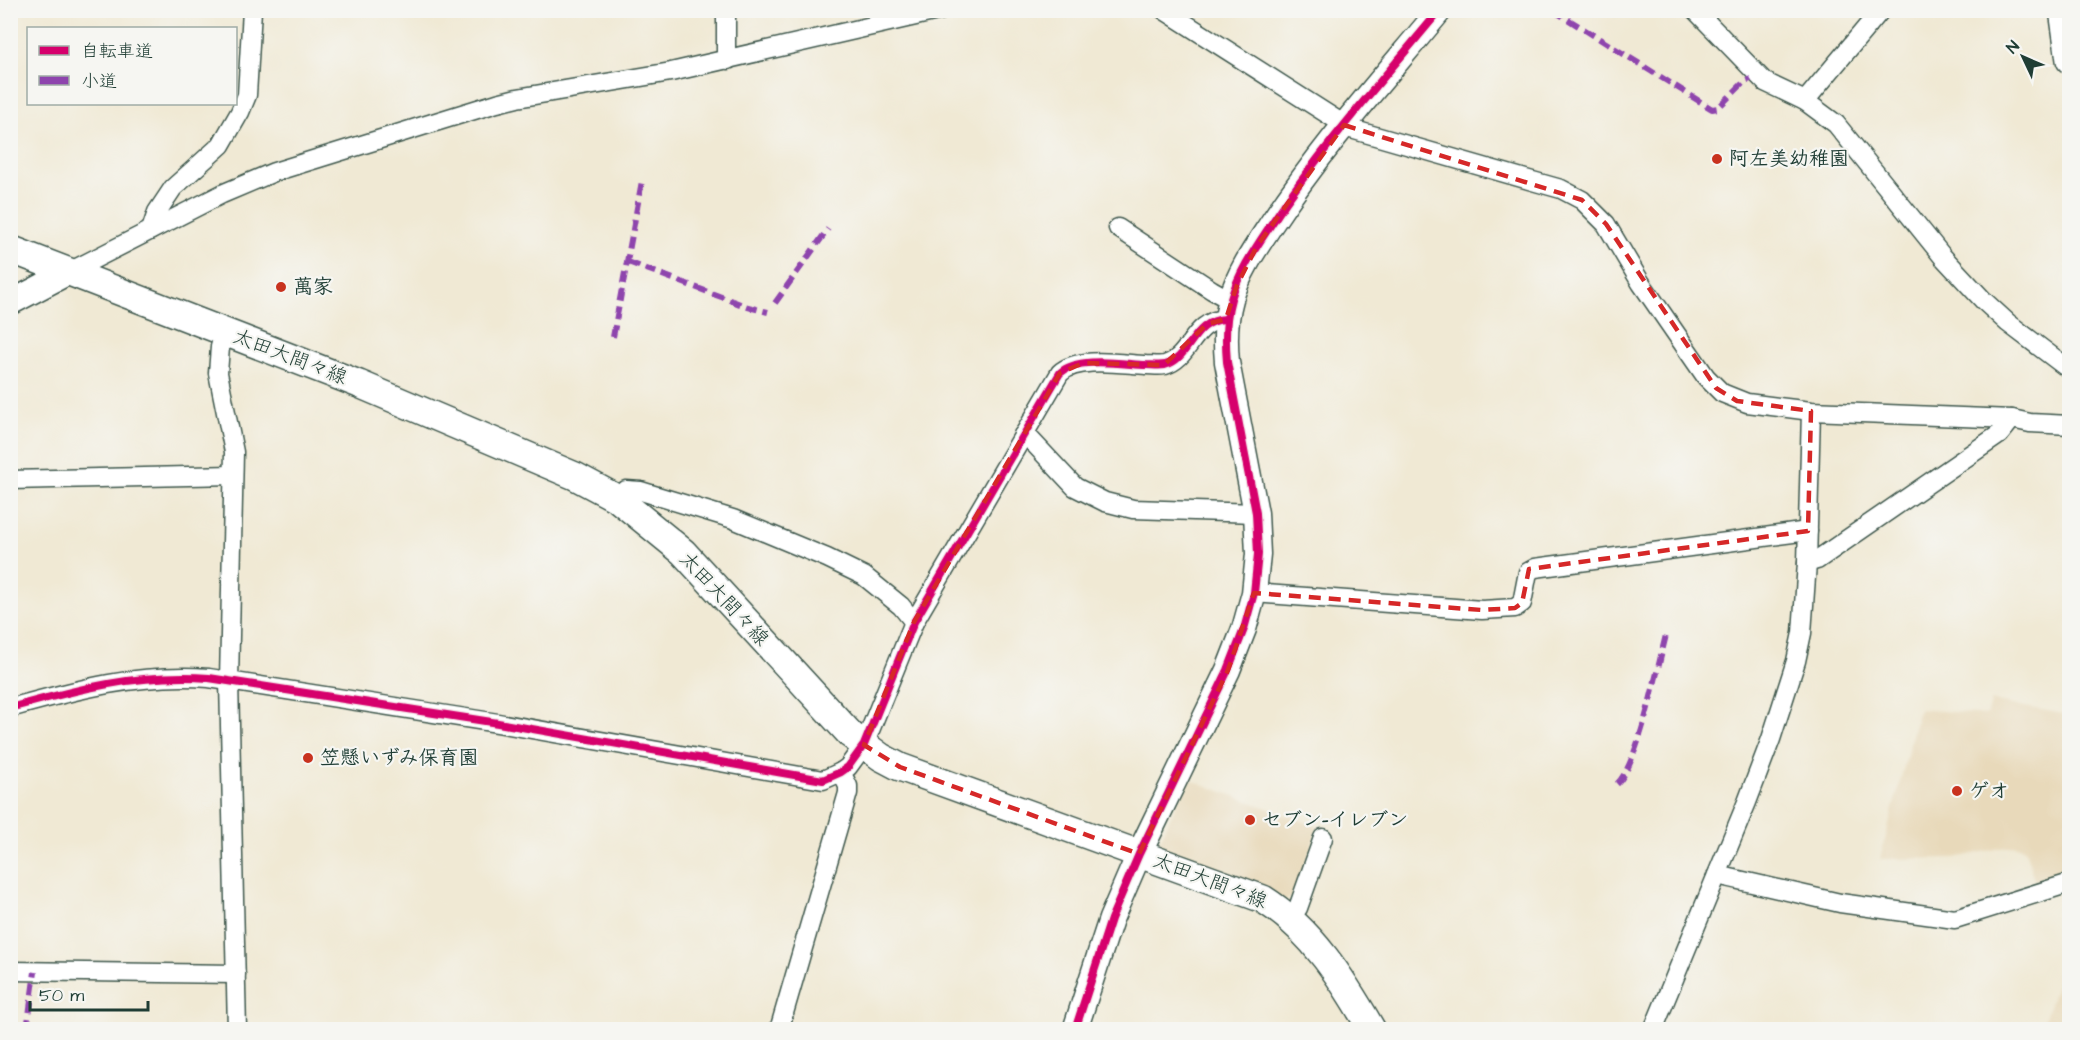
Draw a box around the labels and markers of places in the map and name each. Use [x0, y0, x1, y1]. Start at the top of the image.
place label: 阿左美幼稚園 [1729, 145, 1849, 173]
marker: 阿左美幼稚園 [1710, 152, 1724, 166]
place label: 萬家 [293, 273, 333, 301]
marker: 萬家 [274, 280, 288, 294]
place label: 笠懸いずみ保育園 [320, 744, 478, 772]
marker: 笠懸いずみ保育園 [301, 751, 315, 765]
place label: ゲオ [1969, 777, 2009, 805]
marker: ゲオ [1950, 784, 1964, 798]
place label: セブン-イレブン [1262, 806, 1408, 834]
marker: セブン-イレブン [1243, 813, 1257, 827]

